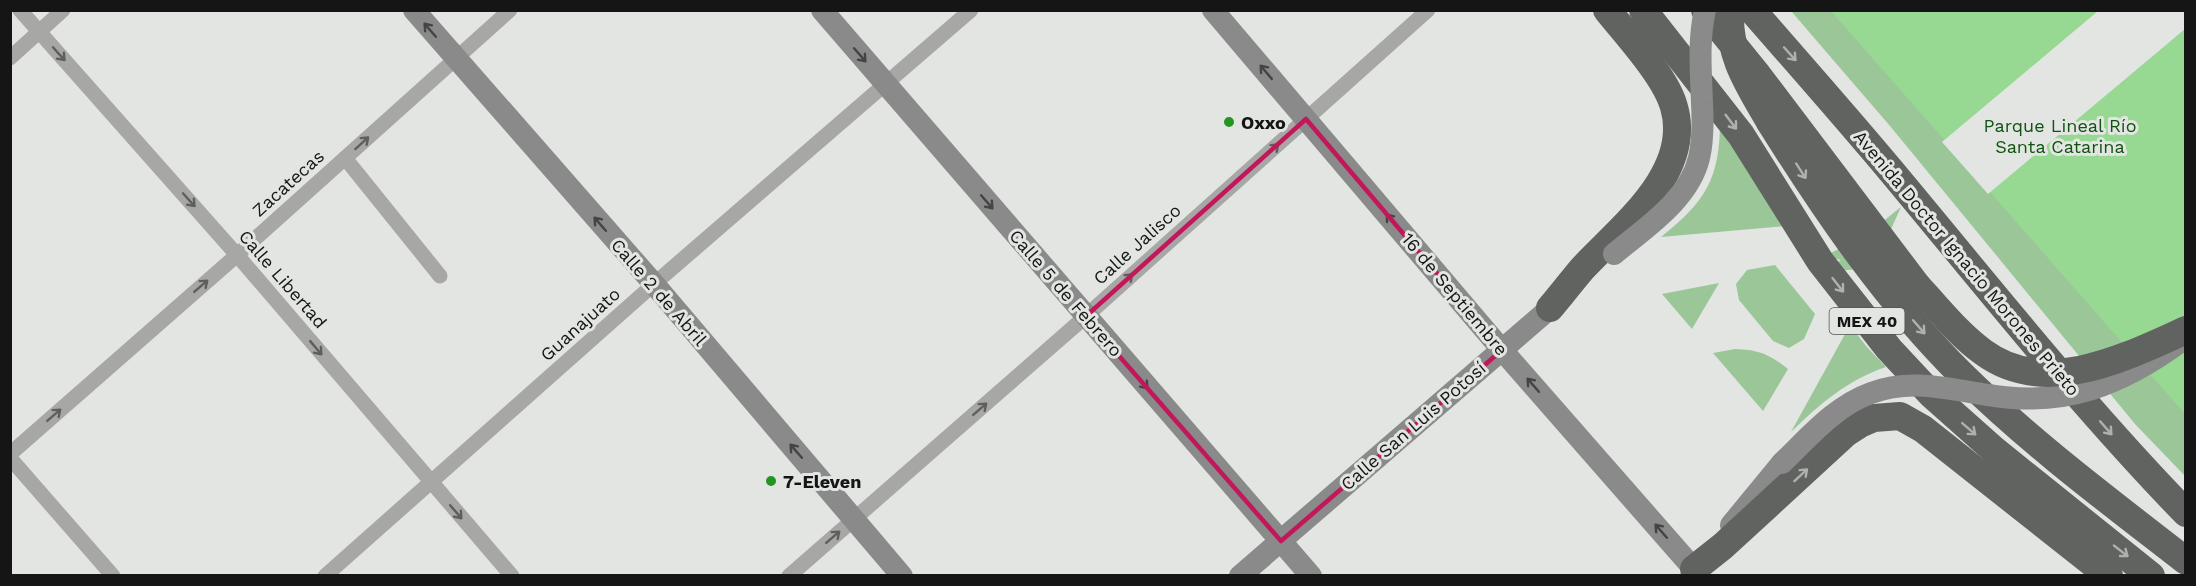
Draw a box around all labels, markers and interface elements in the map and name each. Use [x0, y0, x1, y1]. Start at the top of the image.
one-way arrow [423, 23, 437, 38]
one-way arrow [52, 46, 66, 61]
one-way arrow [1783, 46, 1797, 61]
one-way arrow [853, 47, 867, 62]
one-way arrow [1259, 65, 1273, 80]
place label: Oxxo [1241, 112, 1286, 133]
one-way arrow [1725, 114, 1738, 130]
marker: Oxxo [1222, 115, 1236, 129]
park label: Parque Lineal Río Santa Catarina [1984, 115, 2136, 157]
street label: Avenida Doctor Ignacio Morones Prieto [1850, 126, 2084, 400]
one-way arrow [354, 136, 369, 150]
one-way arrow [1264, 143, 1279, 157]
street label: Zacatecas [248, 145, 328, 221]
one-way arrow [1795, 162, 1807, 179]
one-way arrow [182, 192, 195, 208]
one-way arrow [981, 194, 994, 210]
street label: Calle Jalisco [1089, 199, 1185, 289]
one-way arrow [1385, 214, 1399, 229]
one-way arrow [593, 217, 607, 232]
street label: Calle 5 de Febrero [1005, 225, 1127, 361]
street label: Calle Libertad [235, 226, 331, 332]
street label: 16 de Septiembre [1398, 228, 1512, 360]
street label: Calle 2 de Abril [607, 234, 711, 350]
one-way arrow [1119, 273, 1134, 287]
one-way arrow [1832, 277, 1845, 293]
one-way arrow [193, 280, 209, 293]
street label: Guanajuato [536, 283, 624, 365]
road number: MEX 40 [1830, 308, 1904, 334]
one-way arrow [1911, 318, 1925, 334]
one-way arrow [309, 340, 323, 355]
street label: Calle San Luis Potosí [1336, 357, 1490, 495]
one-way arrow [1135, 374, 1149, 389]
one-way arrow [1526, 378, 1540, 393]
one-way arrow [972, 402, 987, 416]
one-way arrow [47, 408, 62, 422]
one-way arrow [2099, 420, 2113, 435]
one-way arrow [1961, 421, 1977, 435]
one-way arrow [789, 444, 803, 459]
one-way arrow [1793, 468, 1808, 482]
place label: 7-Eleven [783, 471, 861, 492]
marker: 7-Eleven [764, 474, 778, 488]
one-way arrow [450, 504, 463, 520]
one-way arrow [1654, 524, 1668, 539]
one-way arrow [825, 530, 840, 544]
one-way arrow [2113, 545, 2129, 558]

